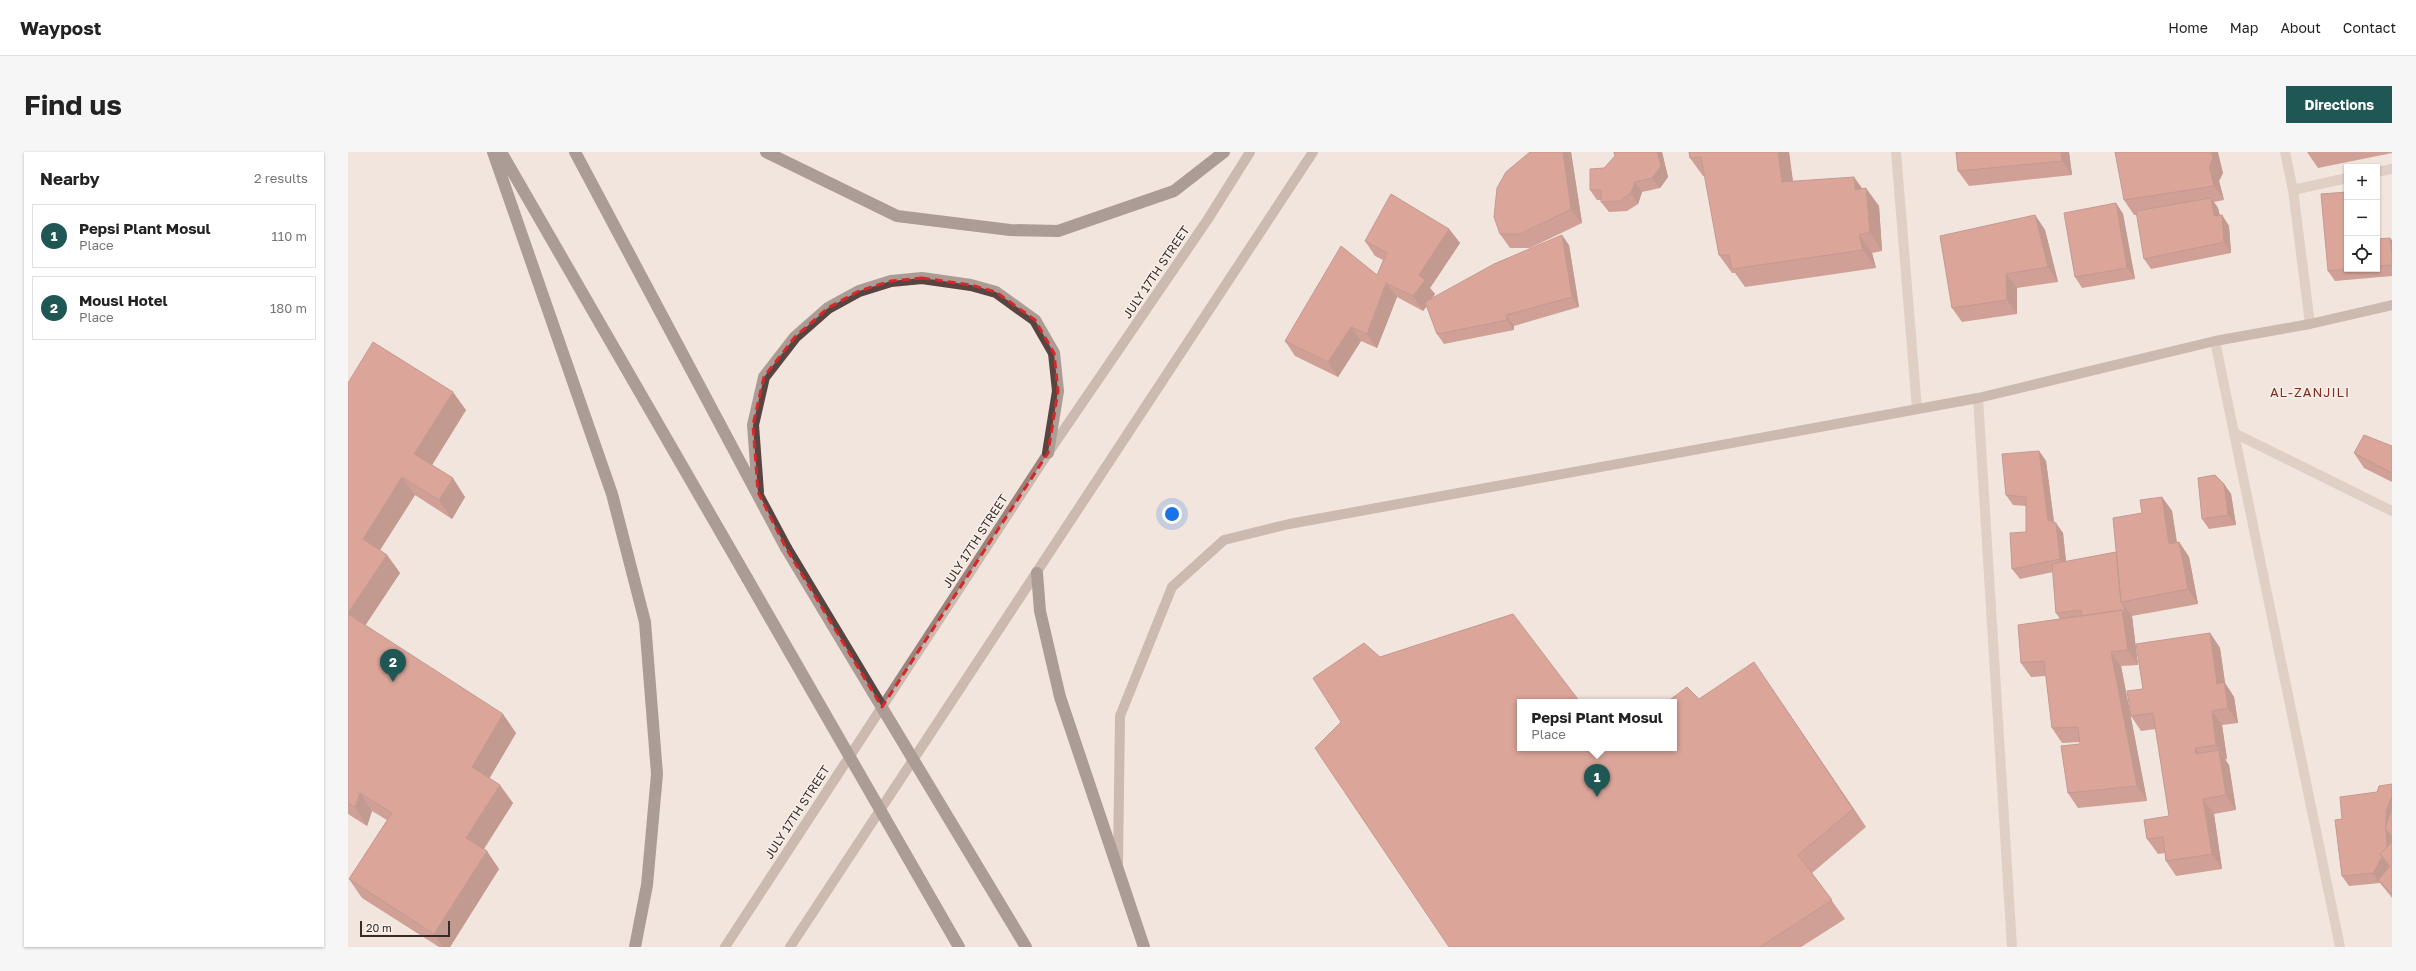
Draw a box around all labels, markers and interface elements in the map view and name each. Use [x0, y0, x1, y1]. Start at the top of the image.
text: Waypost [20, 16, 101, 39]
text: Home [2168, 19, 2208, 36]
text: Map [2230, 19, 2258, 36]
text: About [2280, 19, 2321, 36]
text: Contact [2343, 19, 2396, 36]
button: Directions [2286, 86, 2392, 123]
text: Find us [24, 88, 122, 121]
map controls [2344, 164, 2380, 272]
button: + [2344, 164, 2380, 200]
text: Nearby [40, 168, 100, 189]
text: 2 results [254, 170, 308, 186]
button: − [2344, 200, 2380, 236]
text: Pepsi Plant Mosul [79, 219, 211, 237]
street label: JULY 17TH STREET [1119, 222, 1193, 321]
text: 1 [51, 228, 57, 244]
text: 110 m [272, 228, 307, 244]
button: locate [2344, 236, 2380, 272]
text: Place [79, 237, 114, 253]
text: Mousl Hotel [79, 291, 168, 309]
text: 2 [50, 300, 58, 316]
text: 180 m [270, 300, 307, 316]
text: Place [79, 309, 114, 325]
district label: AL-ZANJILI [2270, 384, 2350, 400]
street label: JULY 17TH STREET [939, 491, 1011, 591]
your location [1162, 504, 1182, 524]
pin: 2 [380, 649, 406, 682]
popup [1517, 699, 1677, 751]
text: Pepsi Plant Mosul [1531, 708, 1663, 726]
text: Place [1531, 726, 1566, 742]
street label: JULY 17TH STREET [761, 762, 833, 862]
pin: 1 [1584, 764, 1610, 797]
scale bar [360, 919, 450, 938]
text: 20 m [366, 921, 392, 934]

